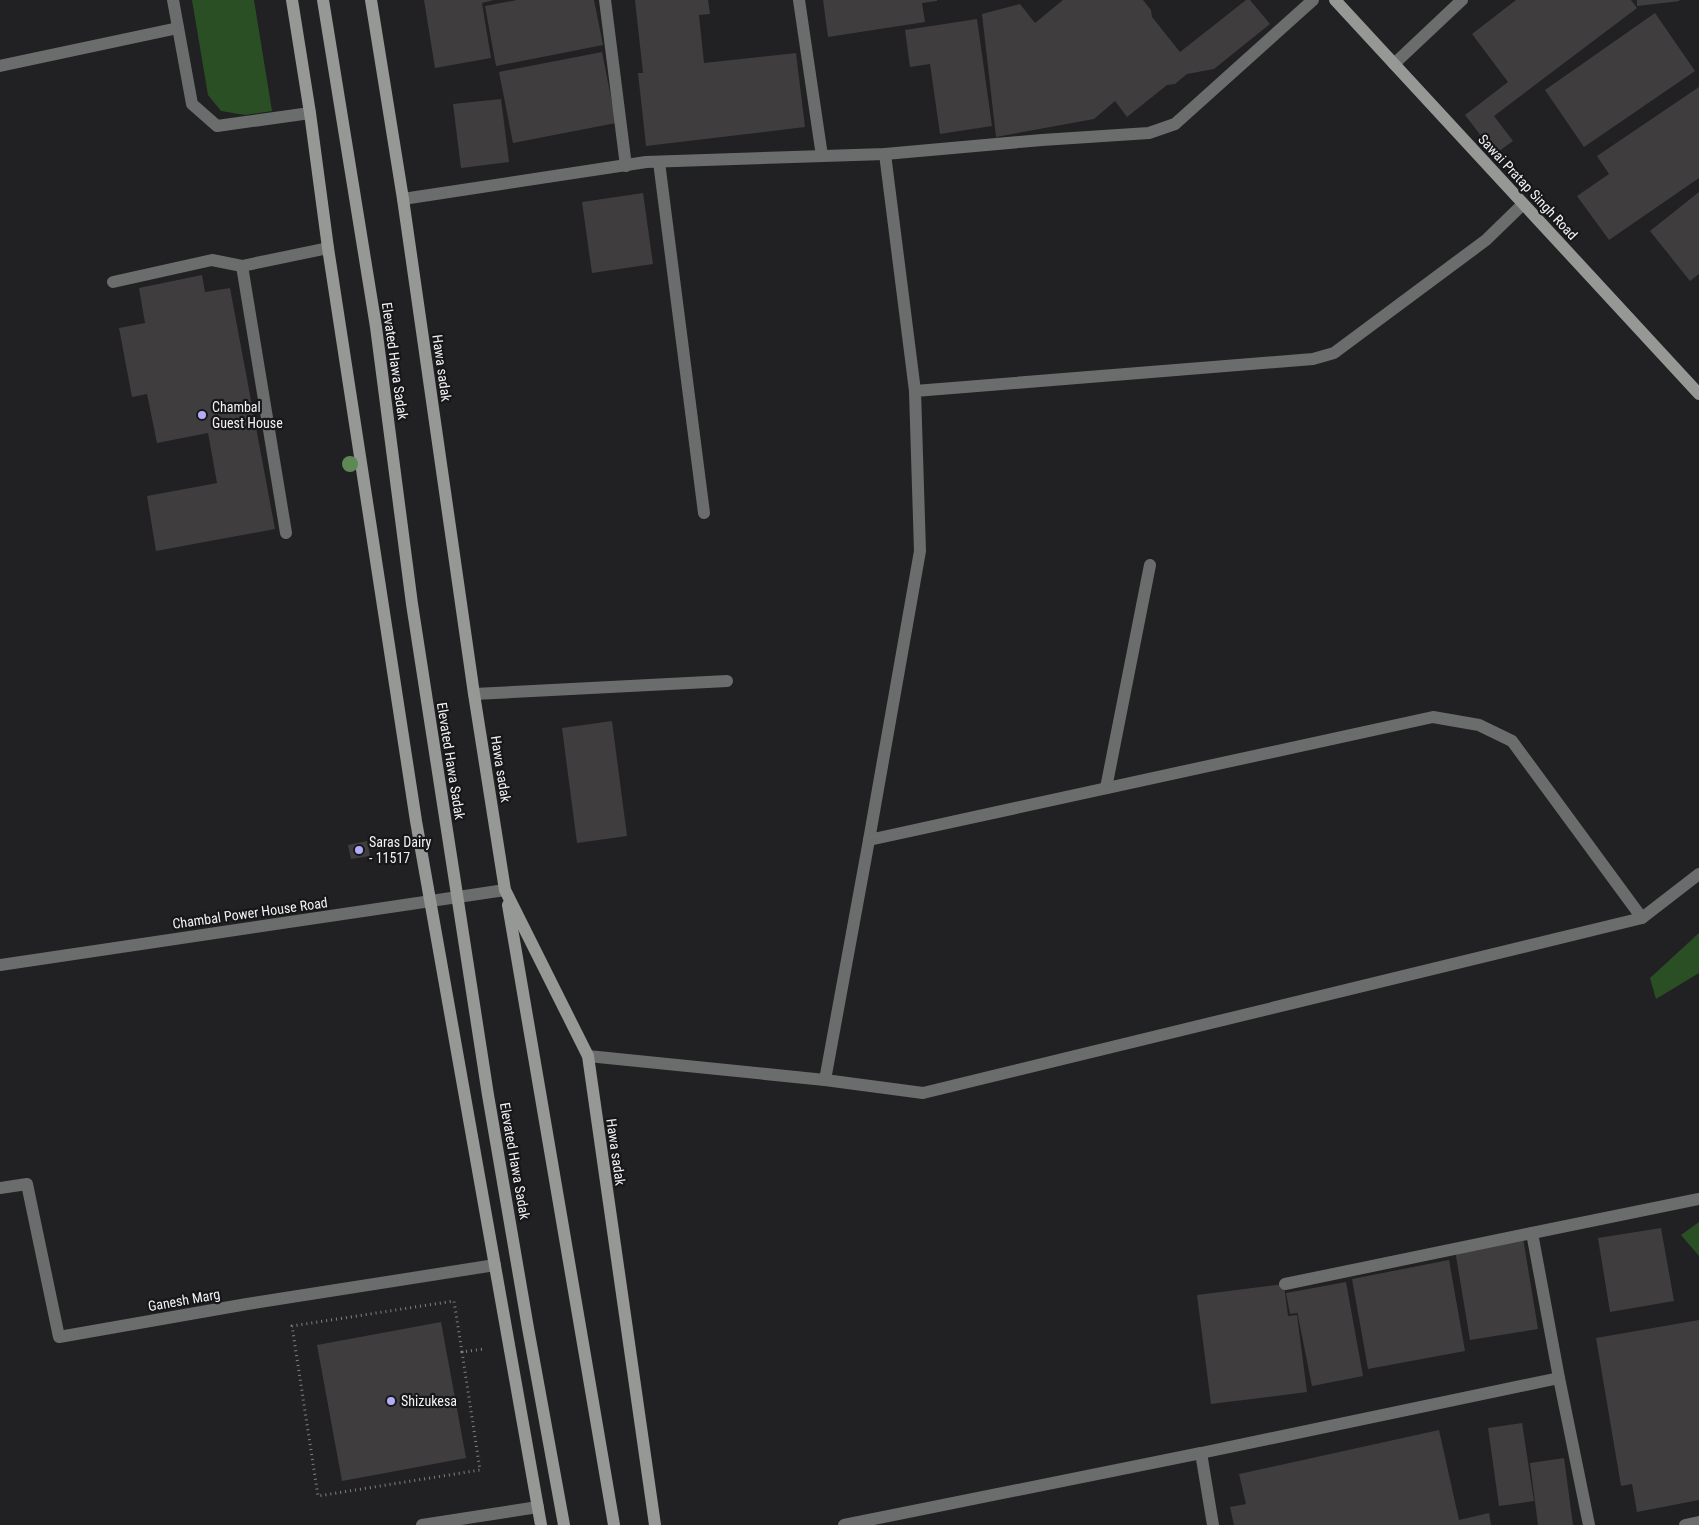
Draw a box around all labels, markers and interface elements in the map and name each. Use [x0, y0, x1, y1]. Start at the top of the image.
street label: Sawai Pratap Singh Road [1475, 131, 1581, 243]
street label: Elevated Hawa Sadak [379, 301, 411, 421]
street label: Hawa sadak [429, 333, 455, 403]
place label: Chambal Guest House [212, 399, 283, 431]
marker: Chambal Guest House [196, 409, 208, 421]
street label: Elevated Hawa Sadak [434, 701, 468, 821]
street label: Hawa sadak [488, 734, 514, 804]
place label: Saras Dairy - 11517 [369, 834, 432, 866]
marker: Saras Dairy - 11517 [353, 844, 365, 856]
street label: Chambal Power House Road [171, 894, 329, 932]
street label: Elevated Hawa Sadak [497, 1101, 533, 1221]
street label: Hawa sadak [603, 1117, 629, 1187]
street label: Ganesh Marg [147, 1286, 221, 1314]
place label: Shizukesa [401, 1393, 457, 1409]
marker: Shizukesa [385, 1395, 397, 1407]

